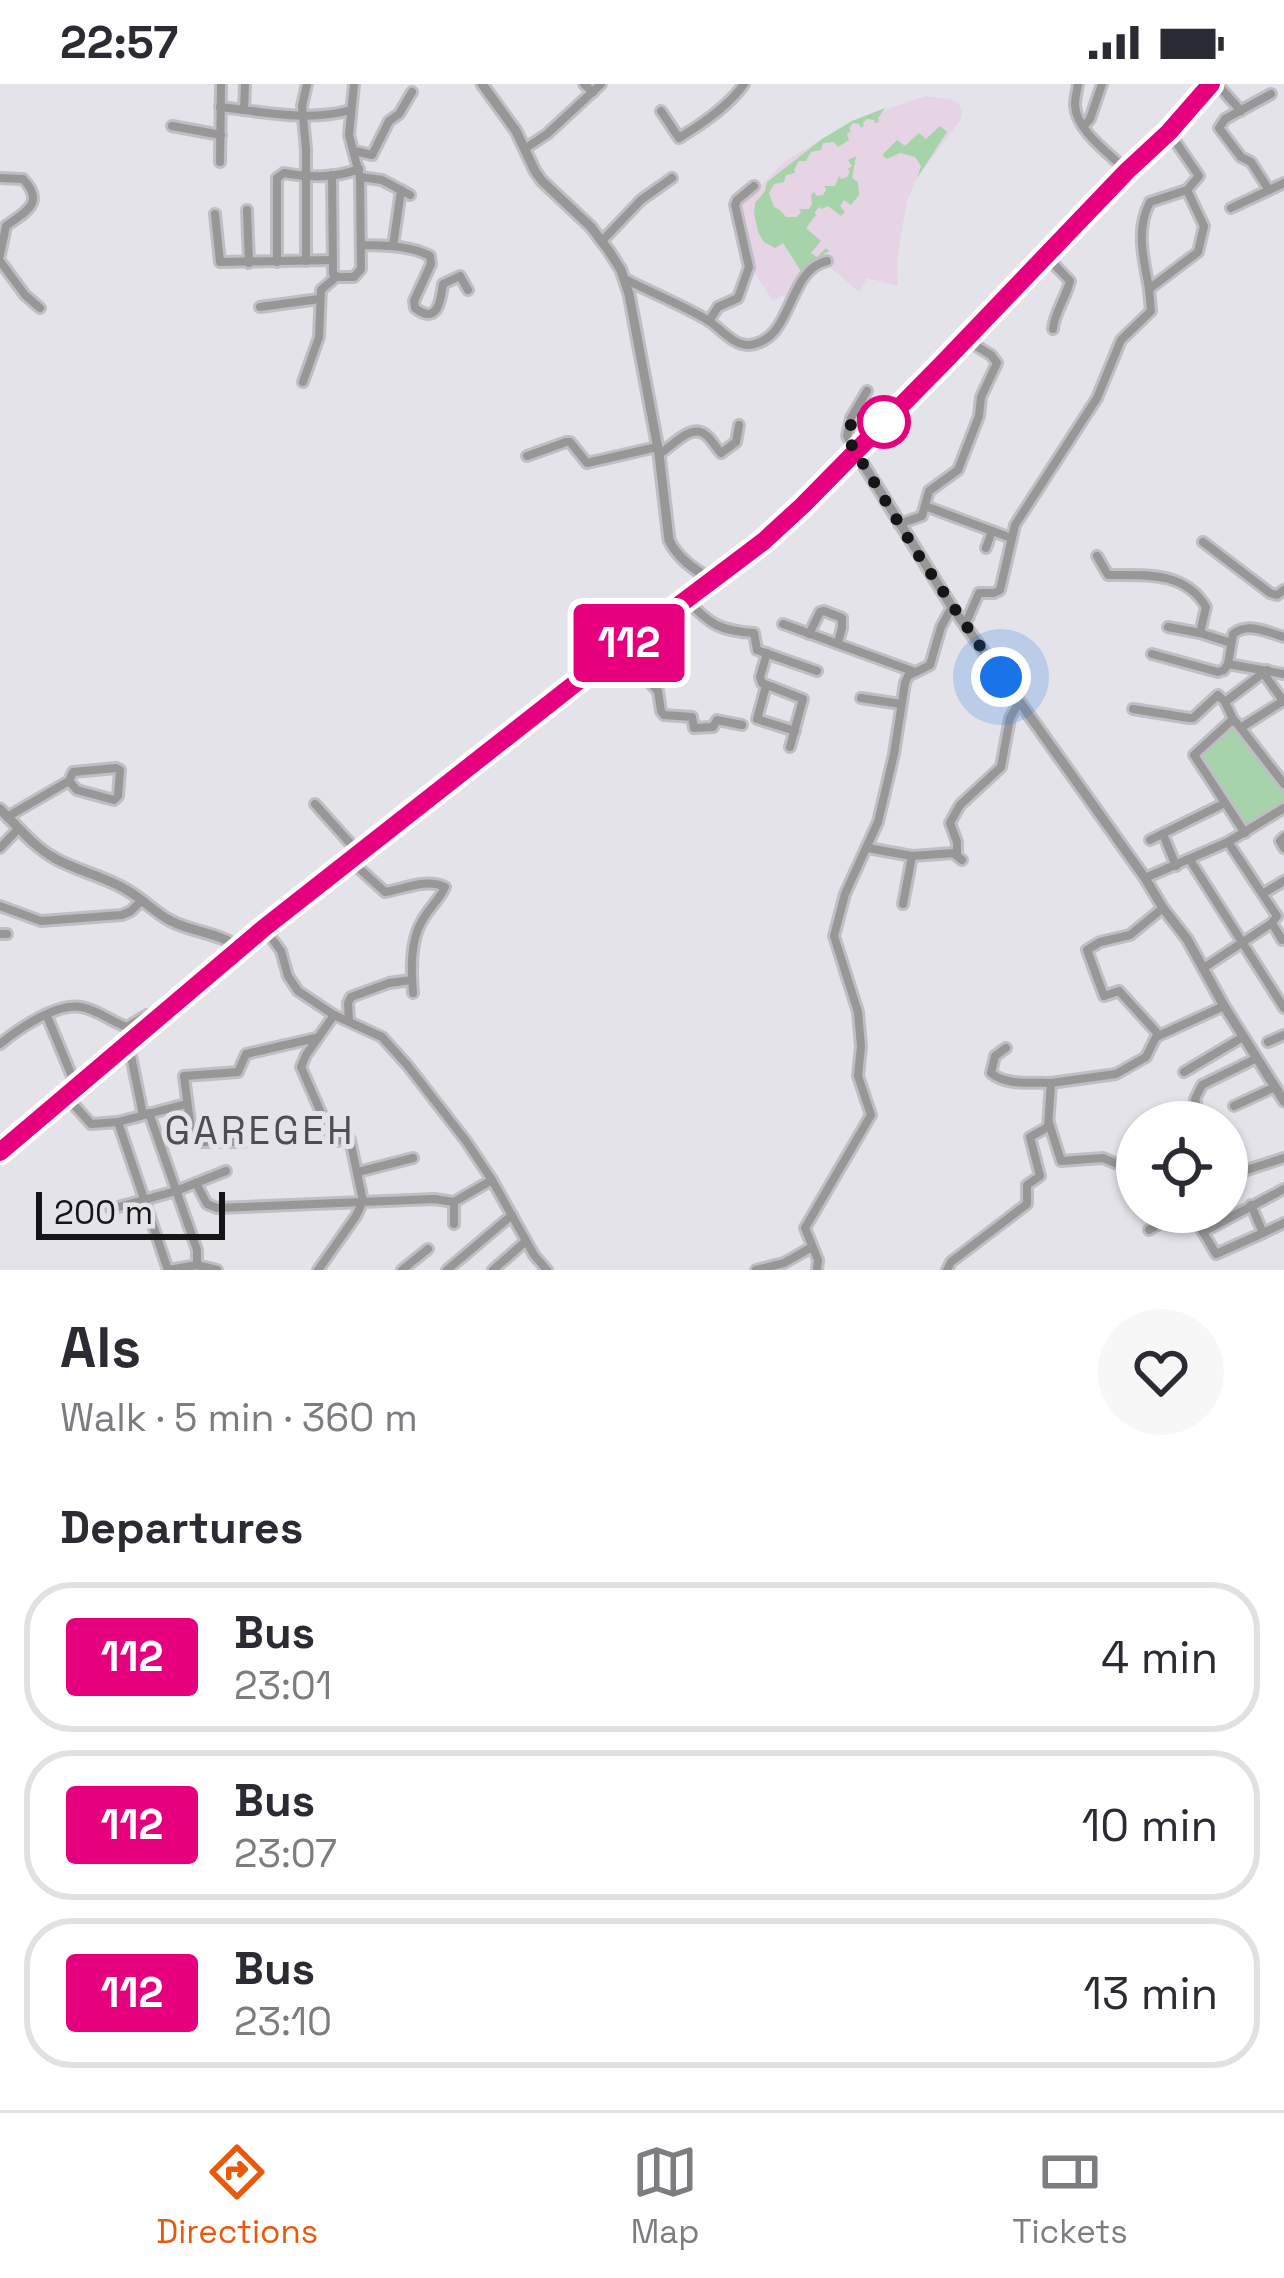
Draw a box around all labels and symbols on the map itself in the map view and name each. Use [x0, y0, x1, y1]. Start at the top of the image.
unlabelled marker [859, 397, 909, 447]
line badge: 112 [560, 604, 698, 682]
your location [971, 647, 1031, 707]
district label: GAREGEH [164, 1106, 356, 1155]
scale bar [36, 1186, 225, 1239]

